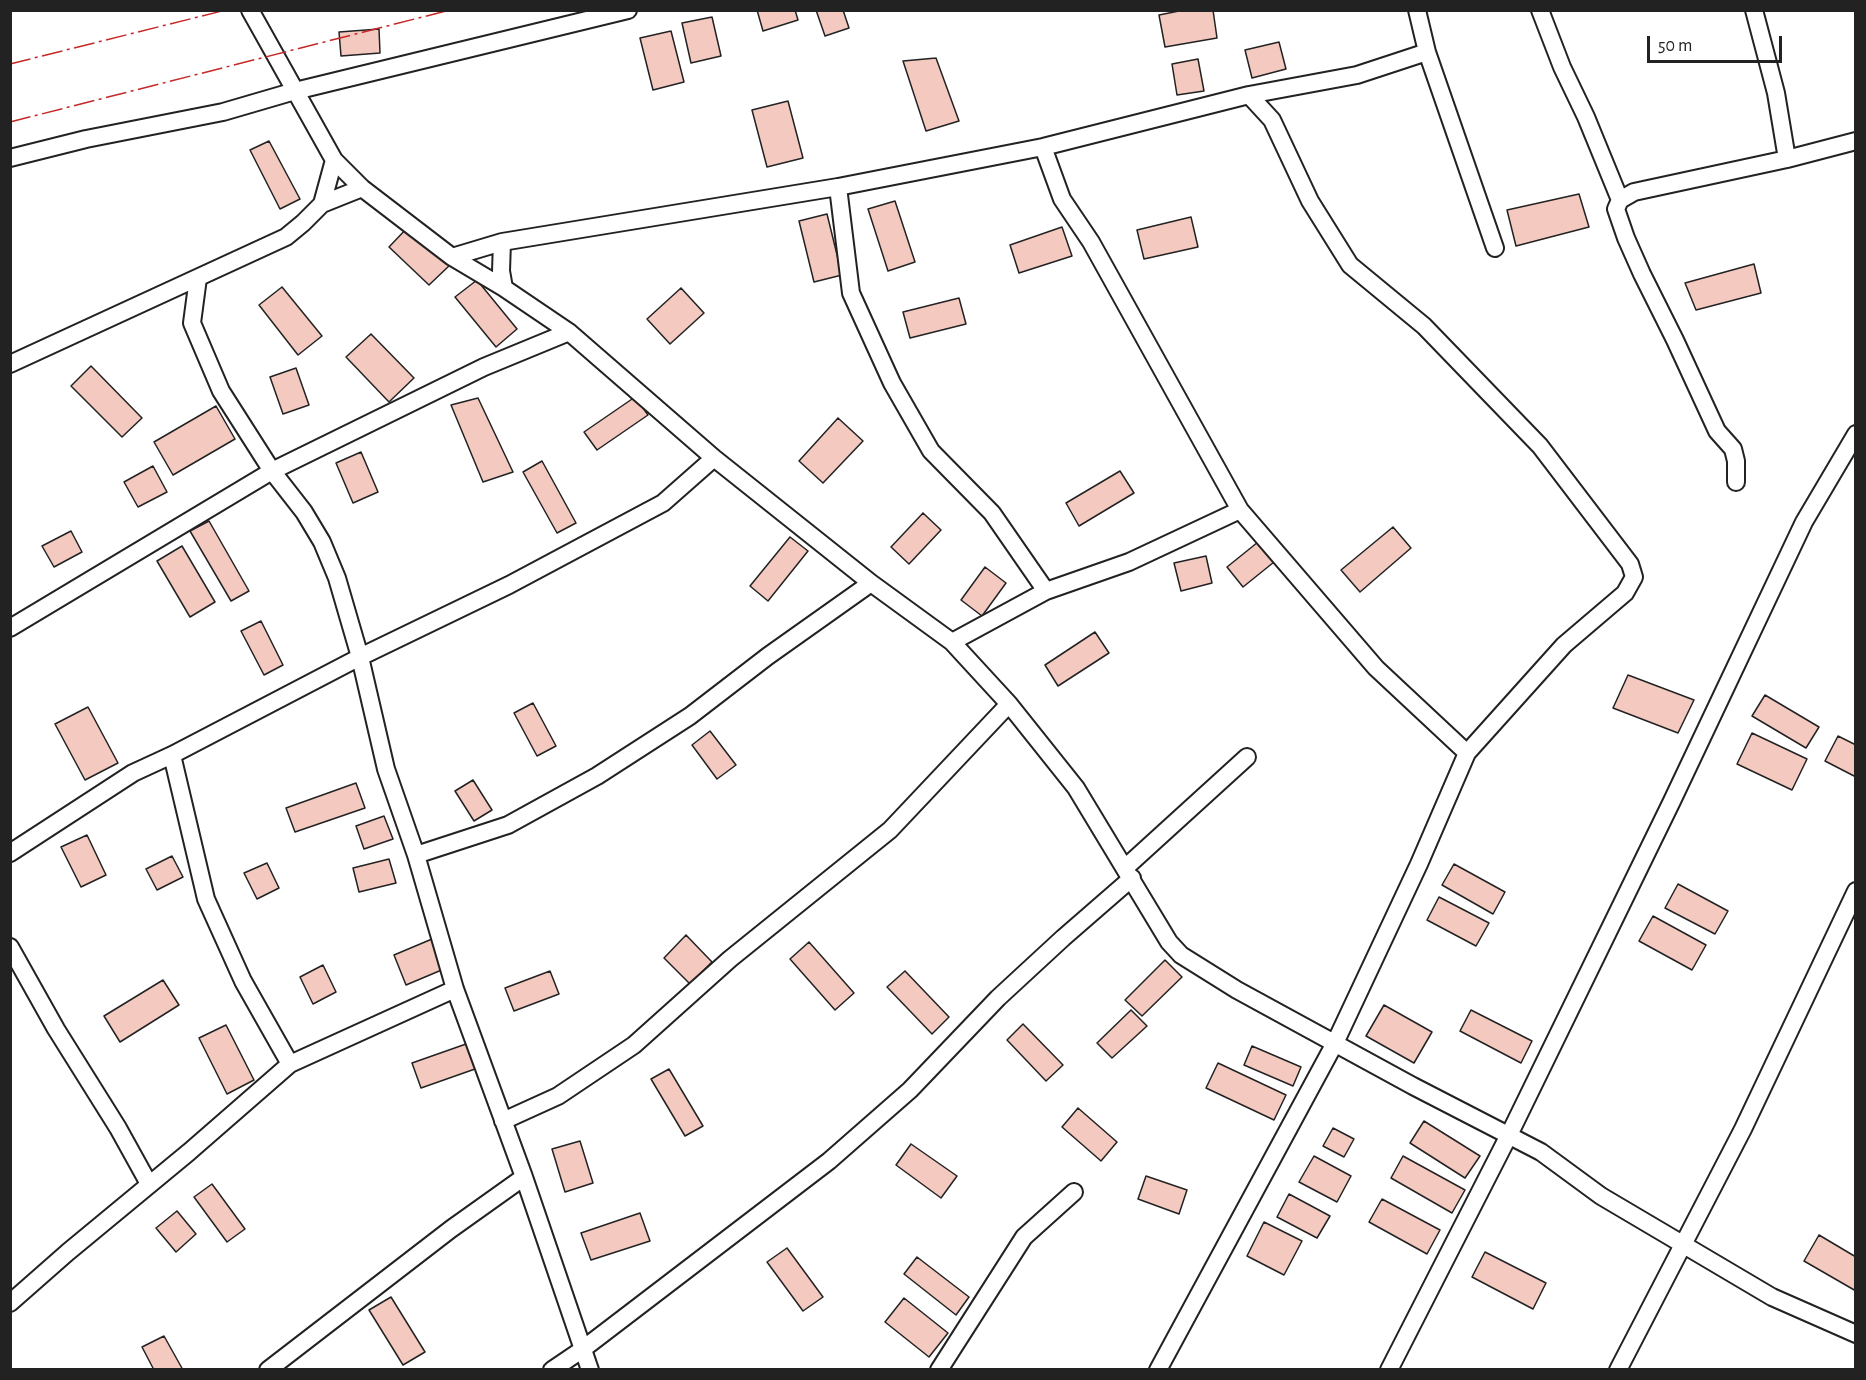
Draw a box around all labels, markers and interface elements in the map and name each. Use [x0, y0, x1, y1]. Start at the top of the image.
scale bar [1650, 24, 1785, 62]
text: 50 m [1658, 37, 1692, 55]

